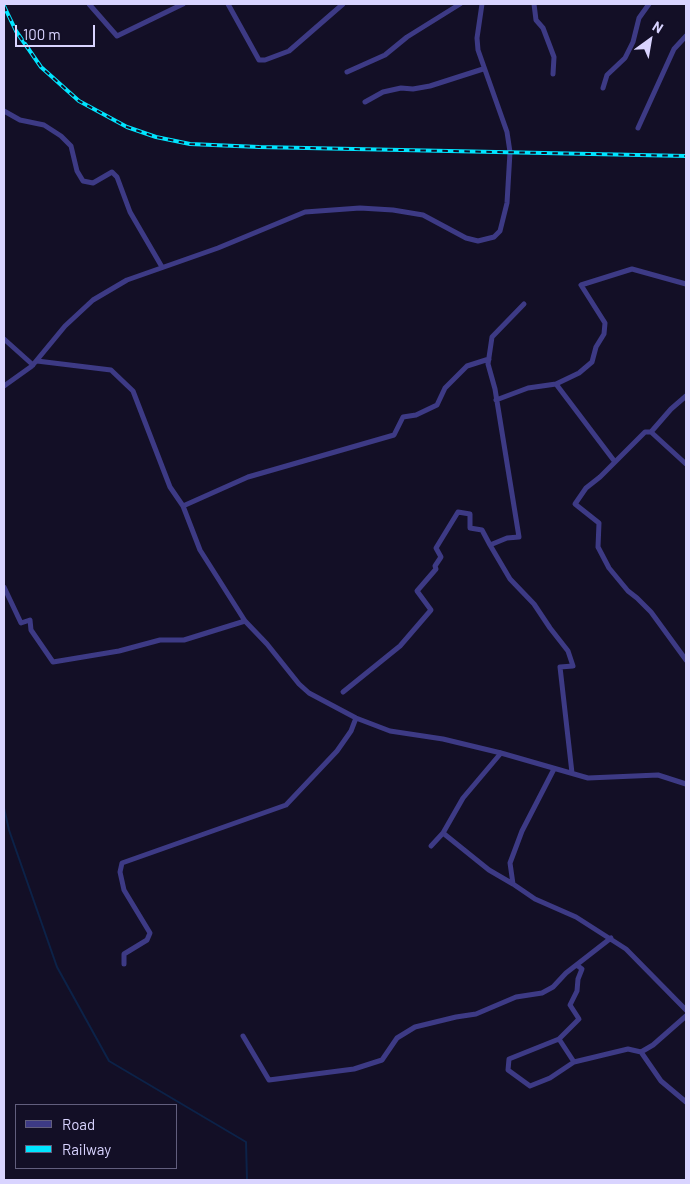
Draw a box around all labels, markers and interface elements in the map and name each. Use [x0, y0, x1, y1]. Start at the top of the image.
scale bar [18, 15, 98, 47]
north arrow [625, 15, 675, 65]
text: N [650, 17, 667, 37]
text: 100 m [23, 25, 61, 43]
legend [15, 1104, 178, 1169]
text: Road [62, 1115, 95, 1133]
text: Railway [62, 1140, 111, 1158]

